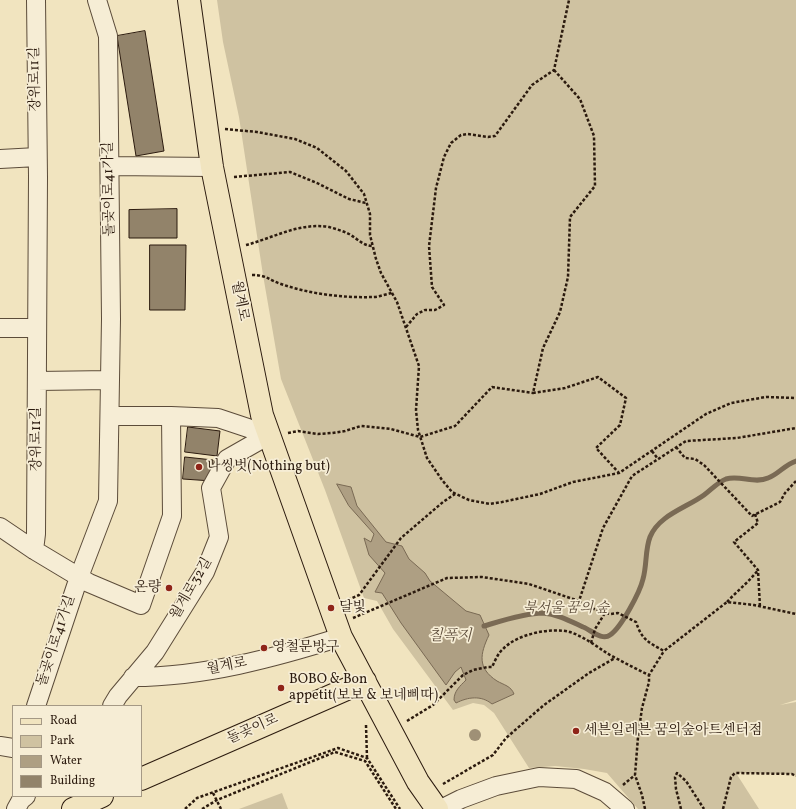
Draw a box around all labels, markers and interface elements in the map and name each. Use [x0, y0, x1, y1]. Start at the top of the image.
street label: 장위로11길 [27, 46, 45, 112]
street label: 돌곶이로41가길 [101, 141, 119, 237]
street label: 월계로 [227, 279, 251, 323]
street label: 장위로11길 [29, 407, 45, 471]
place label: 나씽벗(Nothing but) [207, 459, 330, 475]
marker: 나씽벗(Nothing but) [194, 462, 204, 472]
street label: 월계로32길 [168, 555, 216, 623]
place label: 온량 [134, 580, 161, 596]
marker: 온량 [164, 583, 174, 593]
street label: 돌곶이로41가길 [34, 593, 80, 689]
place label: 달빛 [339, 600, 366, 616]
park label: 북서울 꿈의 숲 [523, 601, 609, 617]
marker: 달빛 [326, 603, 336, 613]
water label: 칠폭지 [428, 628, 472, 646]
place label: 영철문방구 [272, 640, 340, 656]
marker: 영철문방구 [259, 643, 269, 653]
street label: 월계로 [205, 655, 249, 679]
place label: BOBO & Bon appetit(보보 & 보네삐따) [289, 672, 438, 704]
marker: BOBO & Bon appetit(보보 & 보네삐따) [276, 683, 286, 693]
legend [12, 705, 142, 797]
street label: 돌곶이로 [225, 711, 281, 749]
text: Road [50, 713, 77, 729]
place label: 세븐일레븐 꿈의숲아트센터점 [584, 723, 763, 739]
marker: 세븐일레븐 꿈의숲아트센터점 [571, 726, 581, 736]
text: Park [50, 733, 75, 749]
text: Water [50, 753, 82, 769]
text: Building [50, 773, 95, 789]

